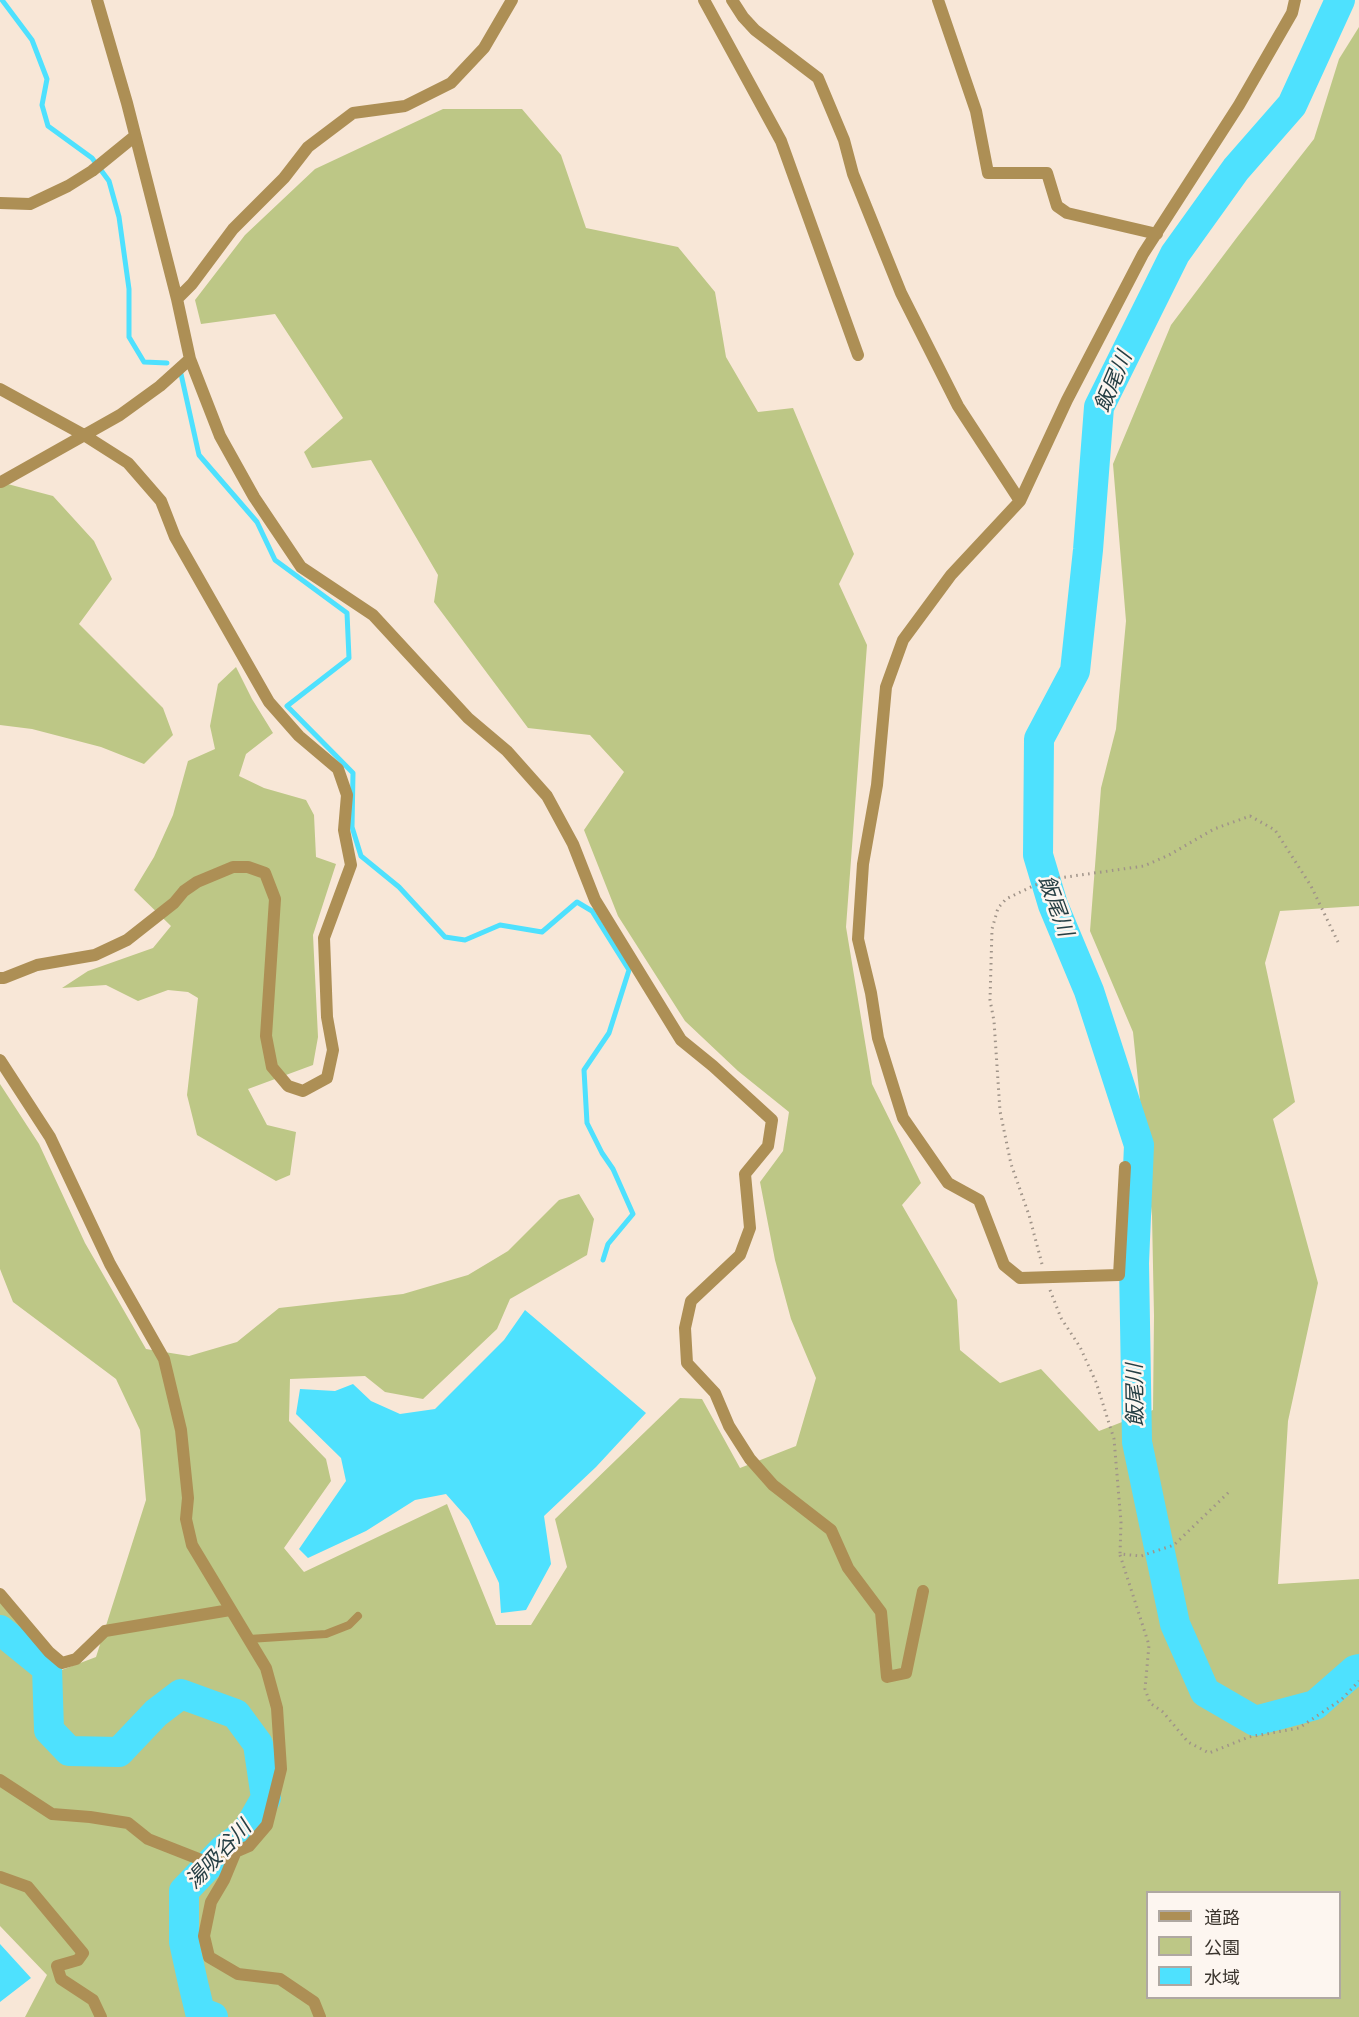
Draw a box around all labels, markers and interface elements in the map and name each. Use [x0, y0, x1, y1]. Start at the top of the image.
water label: 飯尾川 [1090, 348, 1138, 416]
water label: 飯尾川 [1032, 872, 1078, 940]
water label: 飯尾川 [1123, 1363, 1149, 1427]
water label: 湯吸谷川 [181, 1816, 257, 1894]
legend [1146, 1891, 1341, 1999]
text: 道路 [1204, 1905, 1240, 1929]
text: 公園 [1204, 1935, 1240, 1959]
text: 水域 [1204, 1965, 1240, 1989]

